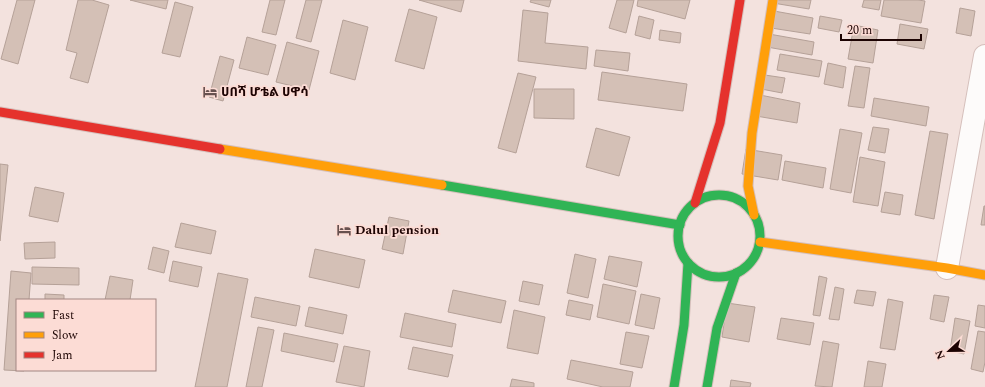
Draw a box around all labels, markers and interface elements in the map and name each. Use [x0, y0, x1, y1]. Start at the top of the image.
scale bar [841, 16, 921, 42]
text: 20 m [847, 21, 872, 40]
place label: ሀበሻ ሆቴል ሀዋሳ [221, 82, 309, 102]
hotel icon: ሀበሻ ሆቴል ሀዋሳ [202, 84, 218, 100]
place label: Dalul pension [355, 220, 439, 240]
hotel icon: Dalul pension [336, 222, 352, 238]
legend [16, 299, 156, 371]
text: Fast [52, 306, 74, 325]
text: Slow [52, 326, 78, 345]
north arrow [929, 331, 969, 371]
text: Jam [52, 346, 73, 365]
text: N [931, 347, 950, 362]

